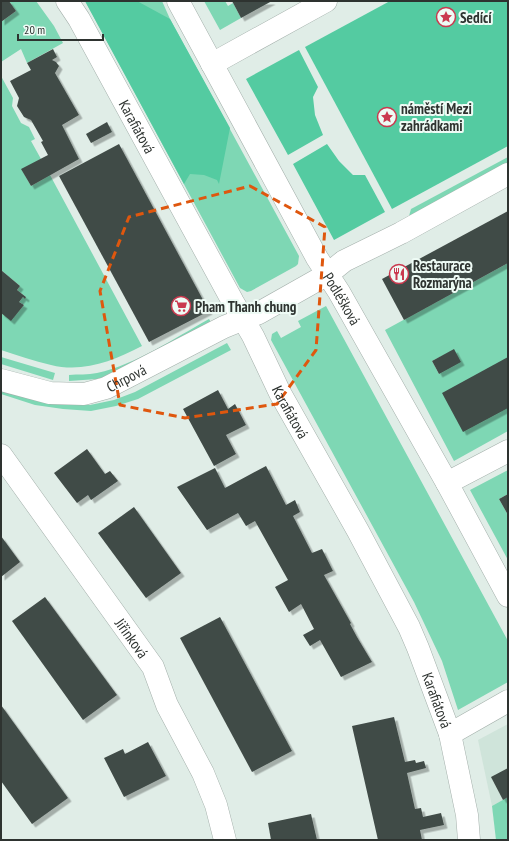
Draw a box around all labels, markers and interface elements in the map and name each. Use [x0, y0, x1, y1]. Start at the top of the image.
place icon: Sedící [435, 6, 457, 28]
place label: Sedící [460, 8, 492, 27]
scale bar [18, 16, 103, 42]
text: 20 m [24, 22, 45, 37]
street label: Karafiátová [115, 96, 160, 157]
place label: náměstí Mezi zahrádkami [401, 99, 472, 135]
place icon: náměstí Mezi zahrádkami [376, 106, 398, 128]
place label: Restaurace Rozmarýna [413, 256, 472, 292]
restaurant icon: Restaurace Rozmarýna [388, 263, 410, 285]
street label: Podléšková [319, 269, 365, 328]
supermarket icon: Pham Thanh chung [170, 295, 192, 317]
place label: Pham Thanh chung [195, 297, 297, 316]
street label: Chrpová [103, 360, 149, 396]
street label: Karafiátová [268, 382, 313, 442]
street label: Jiřinková [111, 613, 153, 662]
street label: Karafiátová [418, 670, 456, 731]

